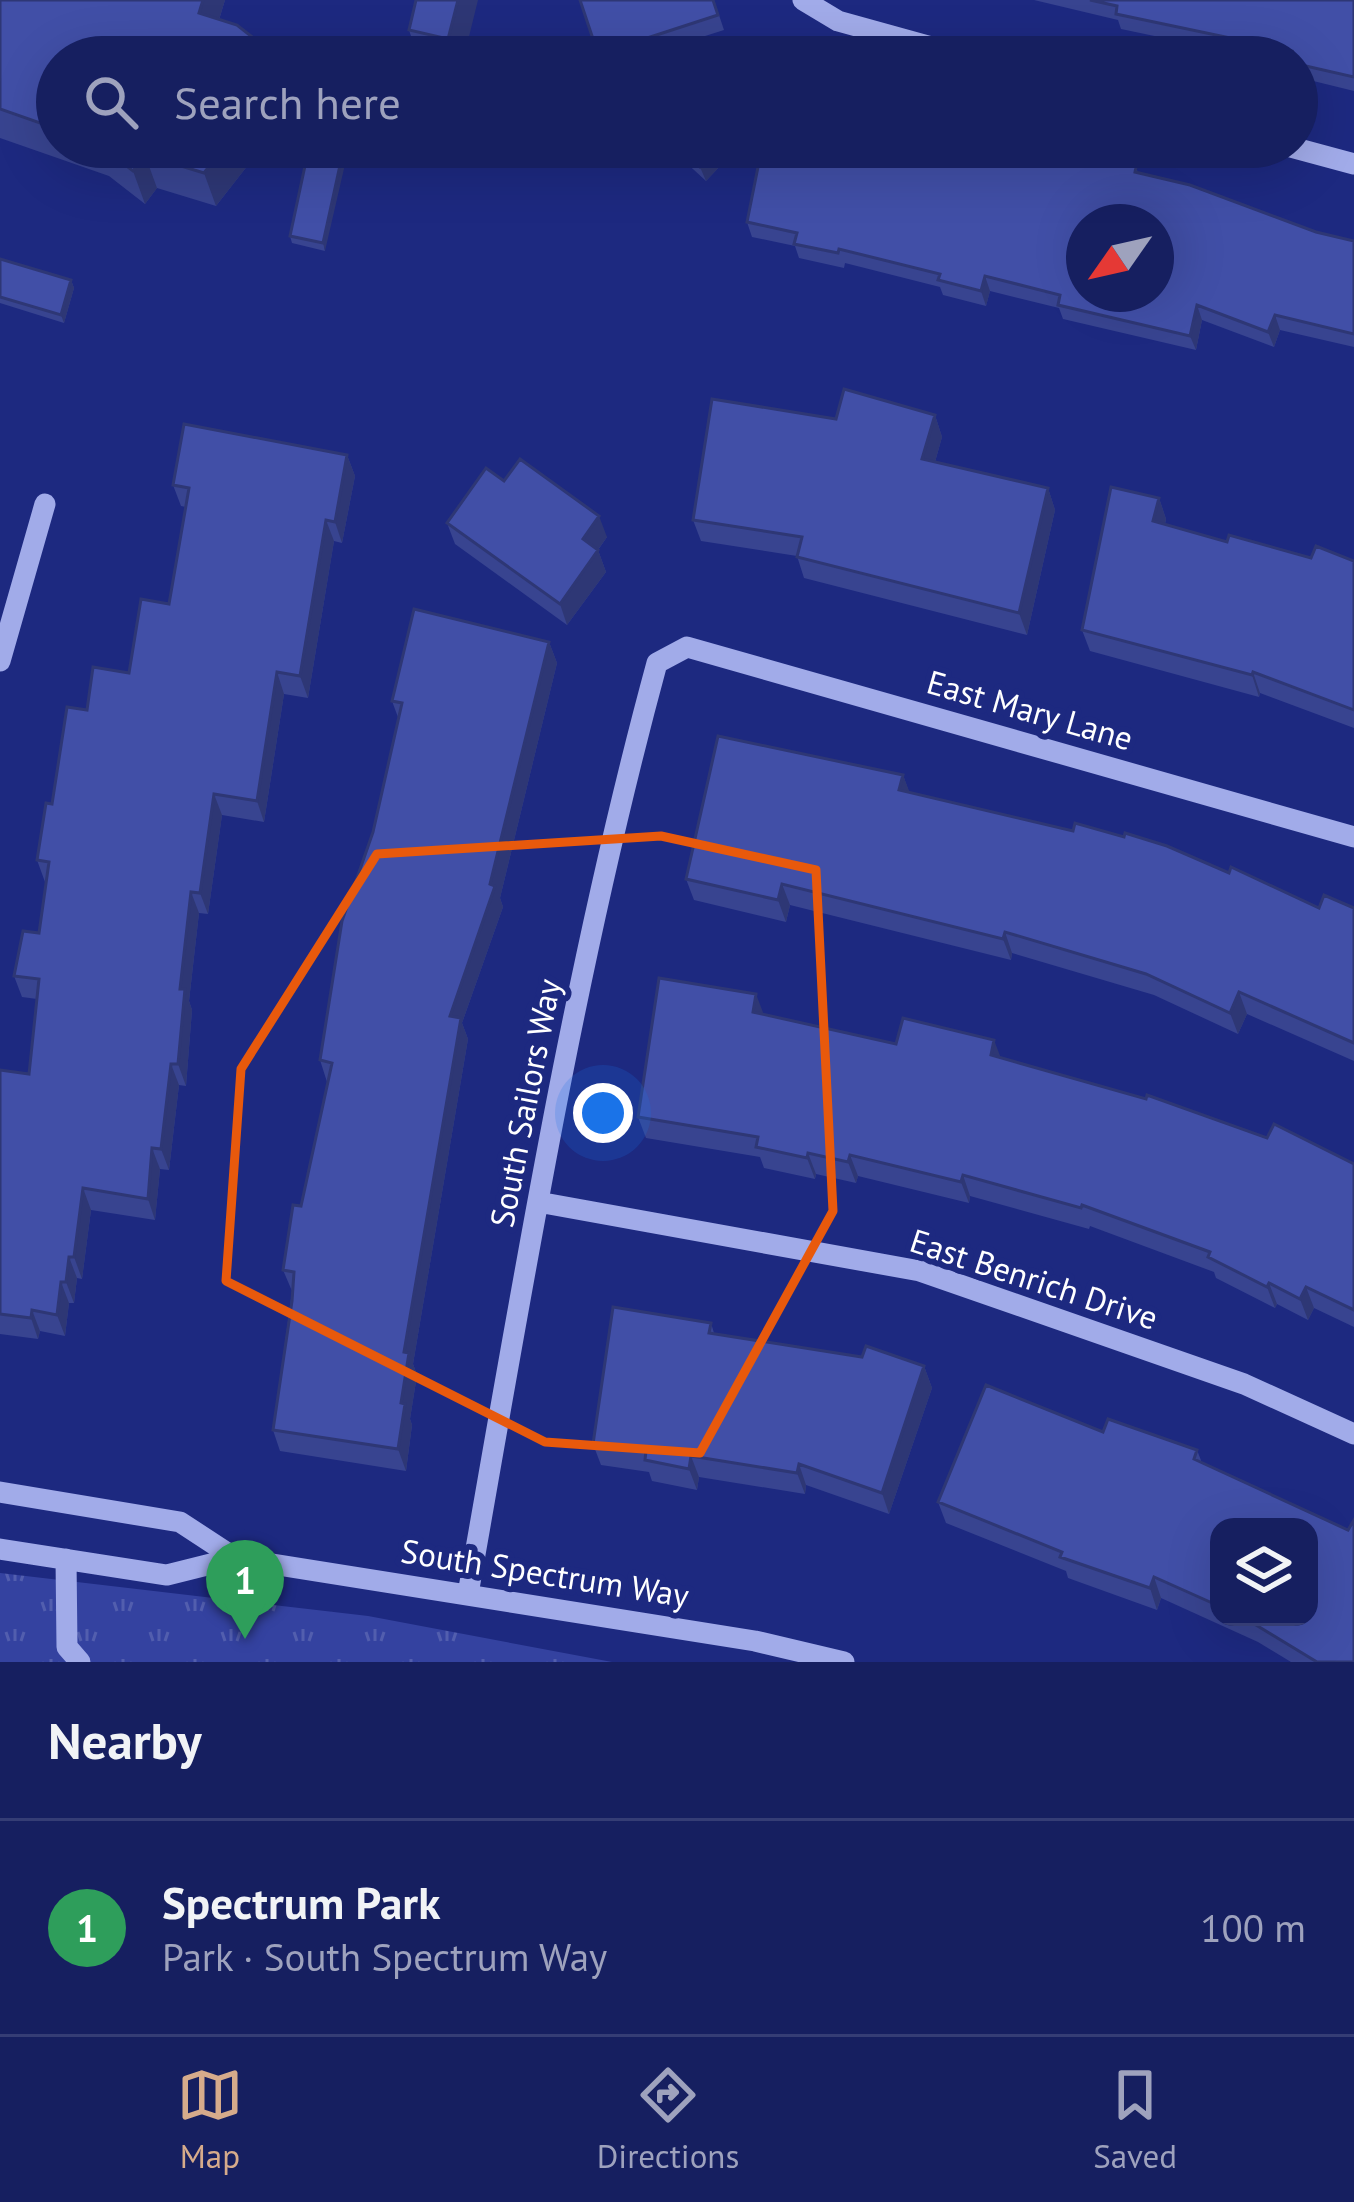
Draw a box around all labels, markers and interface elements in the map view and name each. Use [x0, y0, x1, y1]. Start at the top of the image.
search box [36, 36, 1318, 168]
icon: search [78, 69, 144, 135]
text: Search here [174, 73, 401, 131]
north arrow [1066, 204, 1174, 312]
street label: East Mary Lane [922, 660, 1138, 759]
street label: South Sailors Way [479, 974, 570, 1231]
your location [573, 1083, 633, 1143]
street label: East Benrich Drive [905, 1218, 1163, 1339]
map controls [1210, 1518, 1318, 1626]
button: layers [1210, 1518, 1318, 1626]
street label: South Spectrum Way [398, 1529, 693, 1617]
pin: 1 [206, 1540, 284, 1639]
text: Nearby [48, 1707, 202, 1773]
text: Spectrum Park [162, 1873, 440, 1931]
text: 1 [76, 1902, 98, 1953]
text: 100 m [1200, 1902, 1306, 1953]
text: Park · South Spectrum Way [162, 1931, 607, 1982]
tab: Map [177, 2062, 243, 2177]
tab: Directions [597, 2062, 739, 2177]
tab: Saved [1093, 2062, 1177, 2177]

